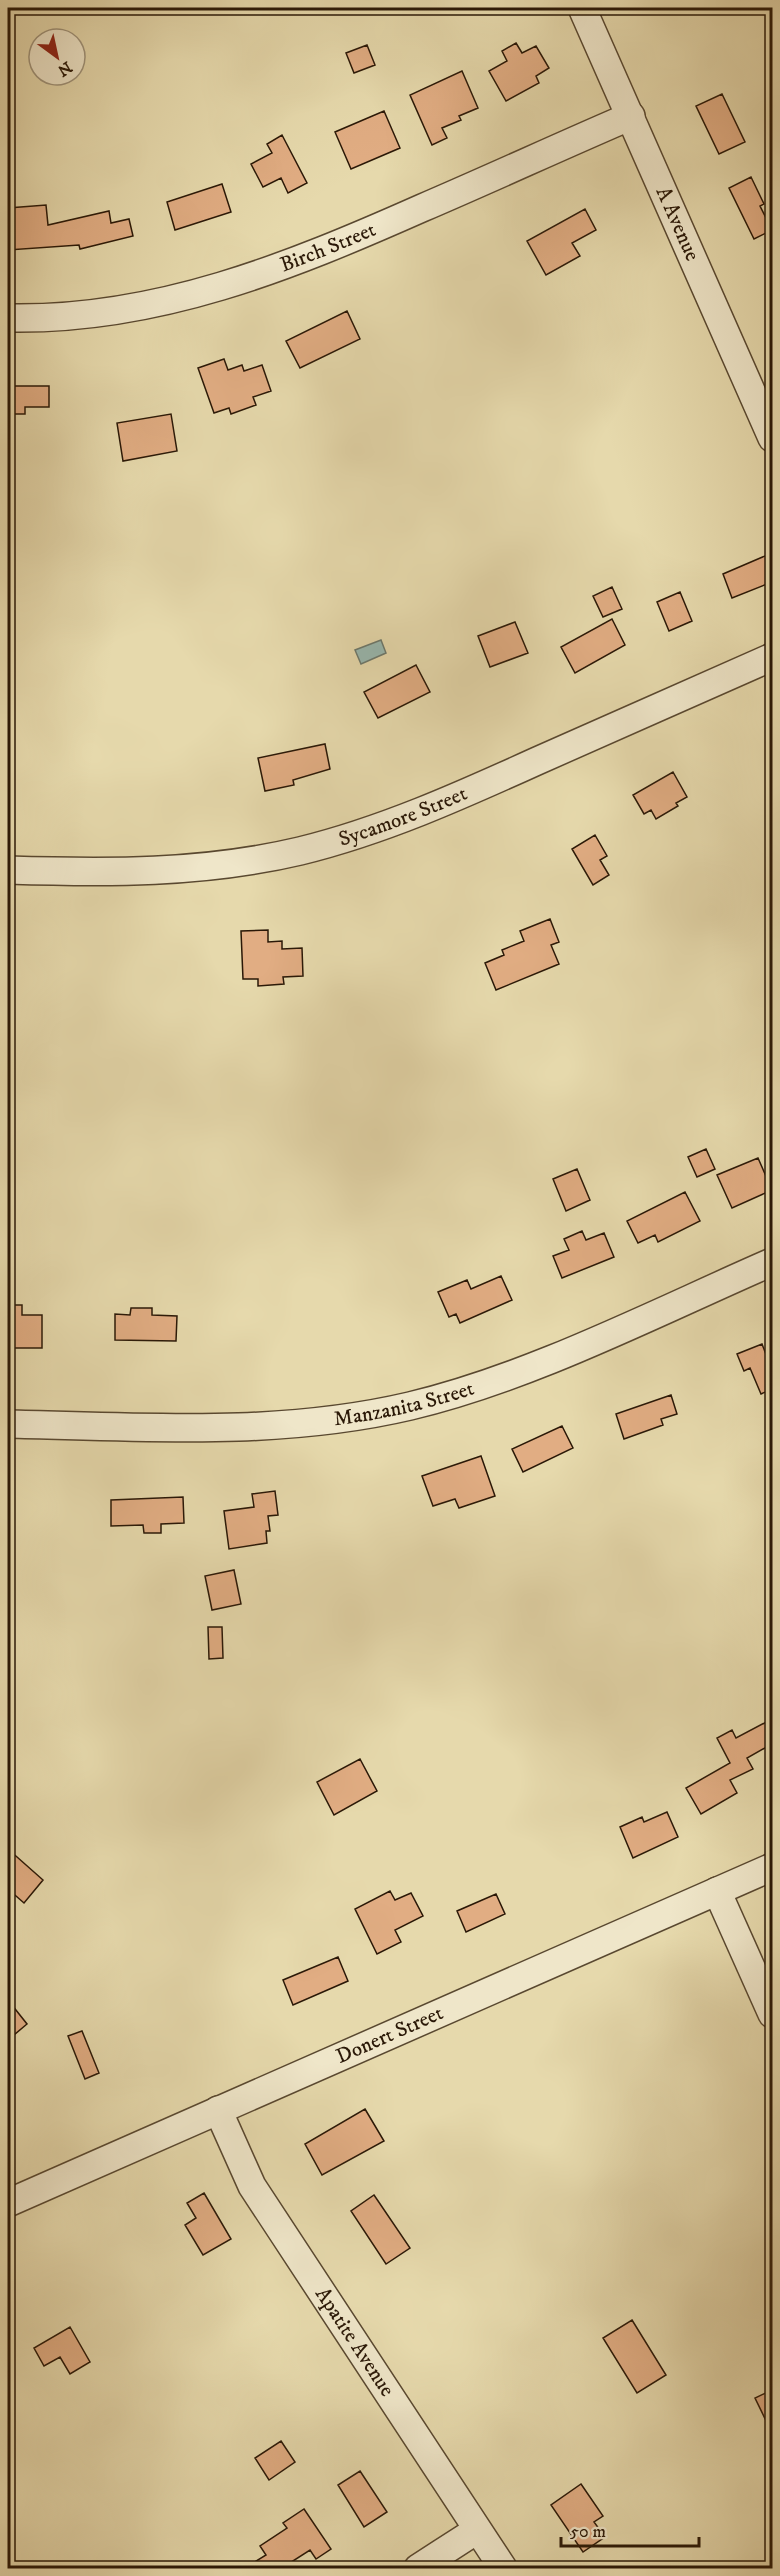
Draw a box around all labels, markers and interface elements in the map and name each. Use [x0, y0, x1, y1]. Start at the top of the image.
north arrow [27, 27, 87, 87]
text: N [54, 57, 76, 81]
street label: A Avenue [650, 183, 705, 265]
street label: Birch Street [277, 217, 380, 278]
street label: Sycamore Street [336, 781, 471, 853]
street label: Manzanita Street [332, 1376, 478, 1433]
street label: Donert Street [332, 2000, 447, 2070]
street label: Apatite Avenue [309, 2283, 400, 2402]
scale bar [561, 2510, 699, 2548]
text: 50 m [570, 2521, 606, 2543]

